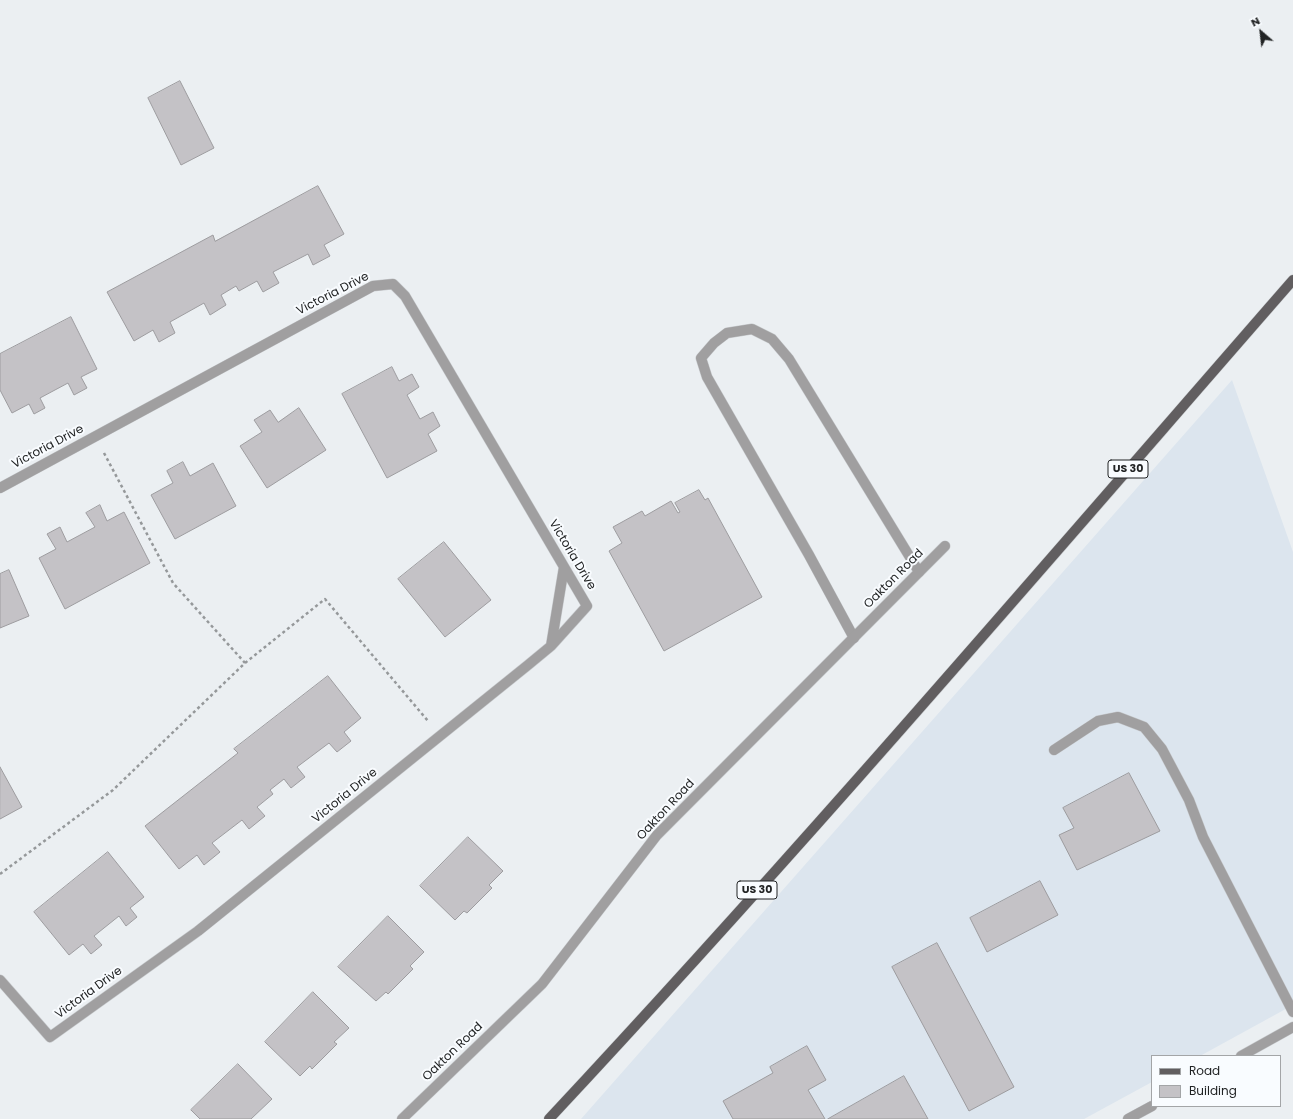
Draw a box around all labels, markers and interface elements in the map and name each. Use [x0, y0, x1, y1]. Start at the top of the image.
north arrow [1241, 12, 1281, 52]
text: N [1248, 12, 1263, 30]
street label: Victoria Drive [294, 270, 372, 318]
street label: Victoria Drive [10, 422, 86, 472]
road number: US 30 [1108, 460, 1148, 478]
street label: Victoria Drive [545, 517, 599, 593]
street label: Oakton Road [861, 546, 927, 612]
street label: Victoria Drive [310, 765, 380, 827]
street label: Oakton Road [634, 777, 698, 843]
road number: US 30 [737, 881, 777, 899]
street label: Victoria Drive [53, 964, 125, 1022]
street label: Oakton Road [420, 1020, 486, 1084]
legend [1151, 1055, 1281, 1107]
text: Road [1189, 1062, 1220, 1079]
text: Building [1189, 1082, 1237, 1099]

